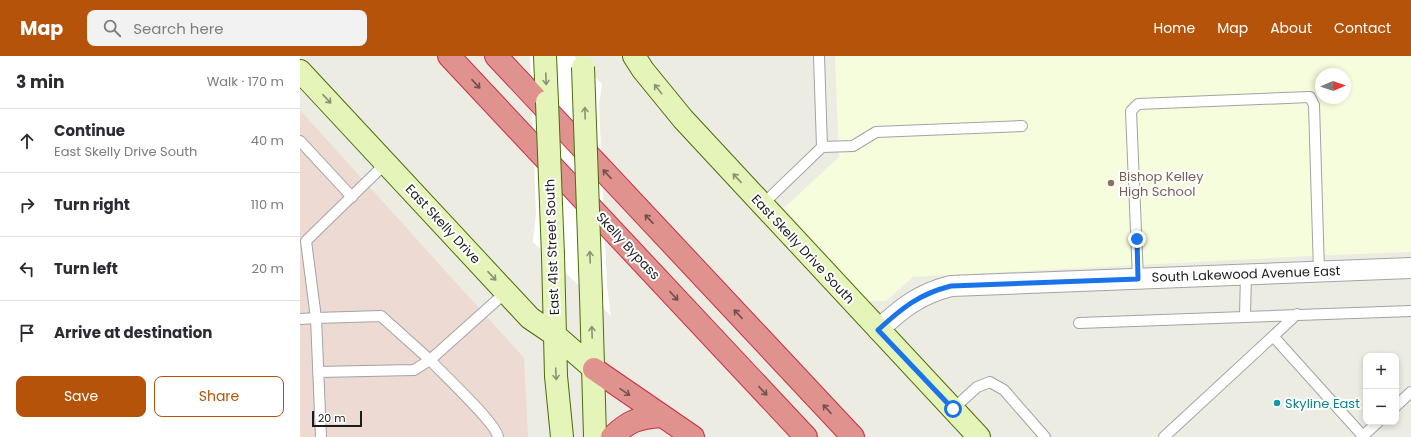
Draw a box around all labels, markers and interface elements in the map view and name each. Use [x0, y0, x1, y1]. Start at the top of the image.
search box [87, 10, 367, 46]
text: Map [20, 15, 63, 42]
icon: search [101, 17, 123, 39]
text: Search here [133, 18, 224, 39]
text: Home [1153, 18, 1195, 38]
text: Map [1217, 18, 1248, 38]
text: About [1270, 18, 1312, 38]
text: Contact [1334, 18, 1391, 38]
north arrow [1315, 68, 1351, 104]
text: 3 min [16, 70, 64, 94]
text: Walk · 170 m [207, 72, 284, 91]
one-way arrow [542, 72, 550, 85]
one-way arrow [471, 79, 480, 89]
one-way arrow [654, 83, 662, 94]
one-way arrow [322, 94, 331, 104]
one-way arrow [581, 107, 589, 120]
text: Continue [54, 120, 125, 141]
icon: ahead [16, 130, 38, 152]
text: 40 m [251, 131, 284, 150]
text: East Skelly Drive South [54, 142, 197, 161]
place label: Bishop Kelley High School [1119, 167, 1204, 201]
one-way arrow [602, 169, 612, 179]
one-way arrow [733, 173, 742, 183]
street label: East 41st Street South [540, 178, 564, 316]
marker: Bishop Kelley High School [1106, 178, 1116, 188]
street label: East Skelly Drive [401, 180, 485, 268]
street label: East Skelly Drive South [747, 190, 859, 308]
icon: right [16, 194, 38, 216]
text: Turn right [54, 194, 130, 215]
text: 110 m [251, 195, 284, 214]
street label: Skelly Bypass [592, 208, 664, 284]
one-way arrow [644, 214, 654, 224]
route end [1128, 230, 1146, 248]
one-way arrow [586, 251, 593, 264]
icon: left [16, 258, 38, 280]
text: Turn left [54, 258, 118, 279]
text: 20 m [251, 259, 284, 278]
street label: South Lakewood Avenue East [1151, 261, 1341, 287]
one-way arrow [487, 271, 497, 281]
one-way arrow [669, 291, 679, 301]
one-way arrow [733, 309, 743, 319]
icon: arrive [16, 322, 38, 344]
text: Arrive at destination [54, 322, 212, 343]
one-way arrow [589, 326, 596, 339]
map controls [1363, 353, 1399, 425]
button: + [1363, 353, 1399, 389]
one-way arrow [553, 367, 560, 380]
button: Save [16, 376, 146, 417]
button: Share [154, 376, 284, 417]
one-way arrow [758, 385, 767, 395]
one-way arrow [620, 388, 631, 396]
button: − [1363, 389, 1399, 425]
place label: Skyline East [1285, 394, 1360, 413]
marker: Skyline East [1272, 398, 1282, 408]
route start [944, 400, 962, 418]
one-way arrow [822, 403, 831, 414]
scale bar [312, 409, 362, 428]
text: 20 m [318, 410, 346, 426]

